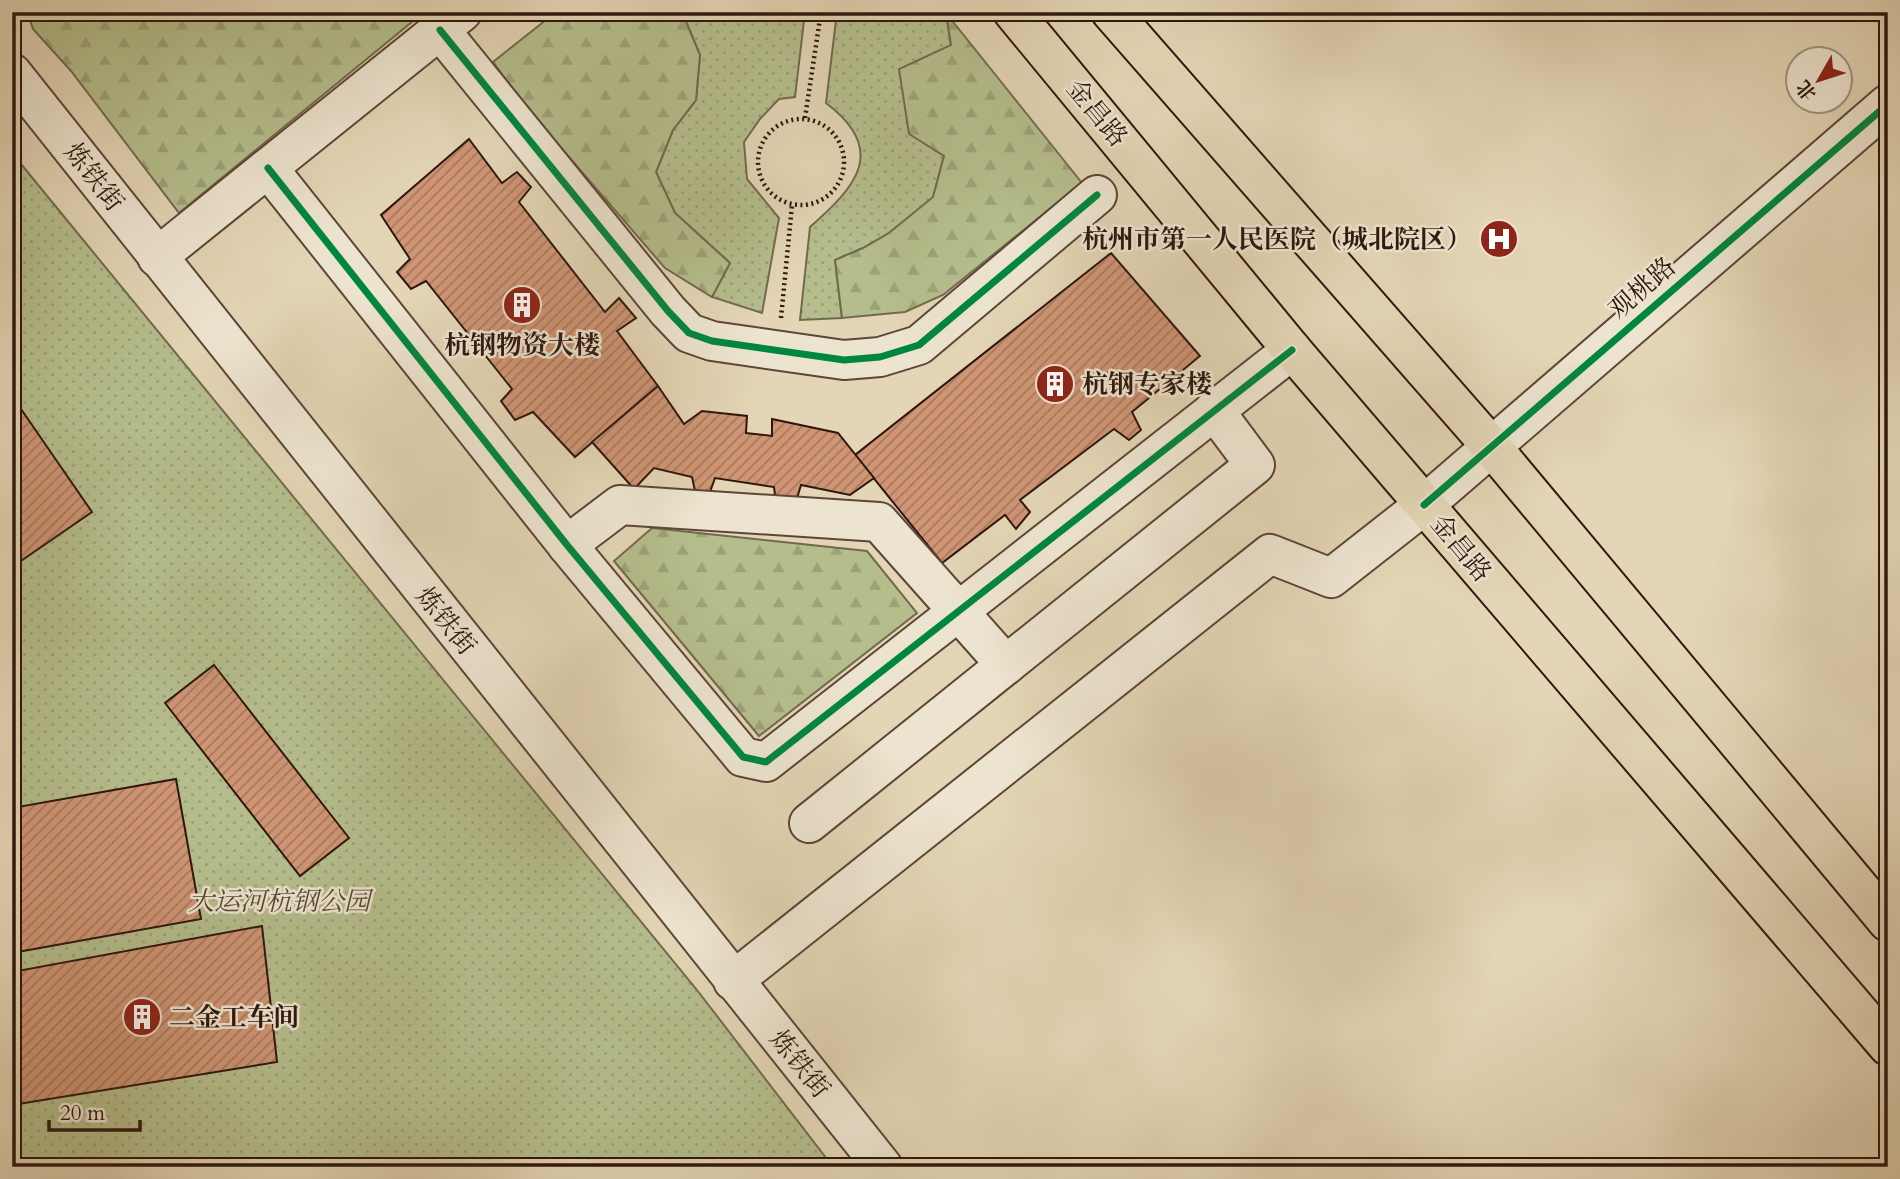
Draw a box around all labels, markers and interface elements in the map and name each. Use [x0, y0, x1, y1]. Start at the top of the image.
north arrow [1784, 46, 1854, 116]
street label: 金昌路 [1059, 72, 1135, 154]
text: 北 [1790, 74, 1823, 106]
street label: 炼铁街 [56, 135, 132, 219]
hospital icon: 杭州市第一人民医院（城北院区） [1478, 218, 1520, 260]
place label: 杭州市第一人民医院（城北院区） [1082, 222, 1472, 257]
street label: 观桃路 [1601, 249, 1683, 327]
building icon: 杭钢物资大楼 [501, 284, 543, 326]
place label: 杭钢物资大楼 [444, 328, 600, 363]
building icon: 杭钢专家楼 [1034, 363, 1076, 405]
place label: 杭钢专家楼 [1082, 367, 1212, 402]
street label: 金昌路 [1423, 507, 1499, 589]
street label: 炼铁街 [408, 580, 484, 662]
park label: 大运河杭钢公园 [188, 884, 374, 919]
building icon: 二金工车间 [121, 996, 163, 1038]
place label: 二金工车间 [169, 1000, 299, 1035]
street label: 炼铁街 [762, 1023, 838, 1105]
scale bar [49, 1088, 140, 1132]
text: 20 m [60, 1099, 105, 1128]

